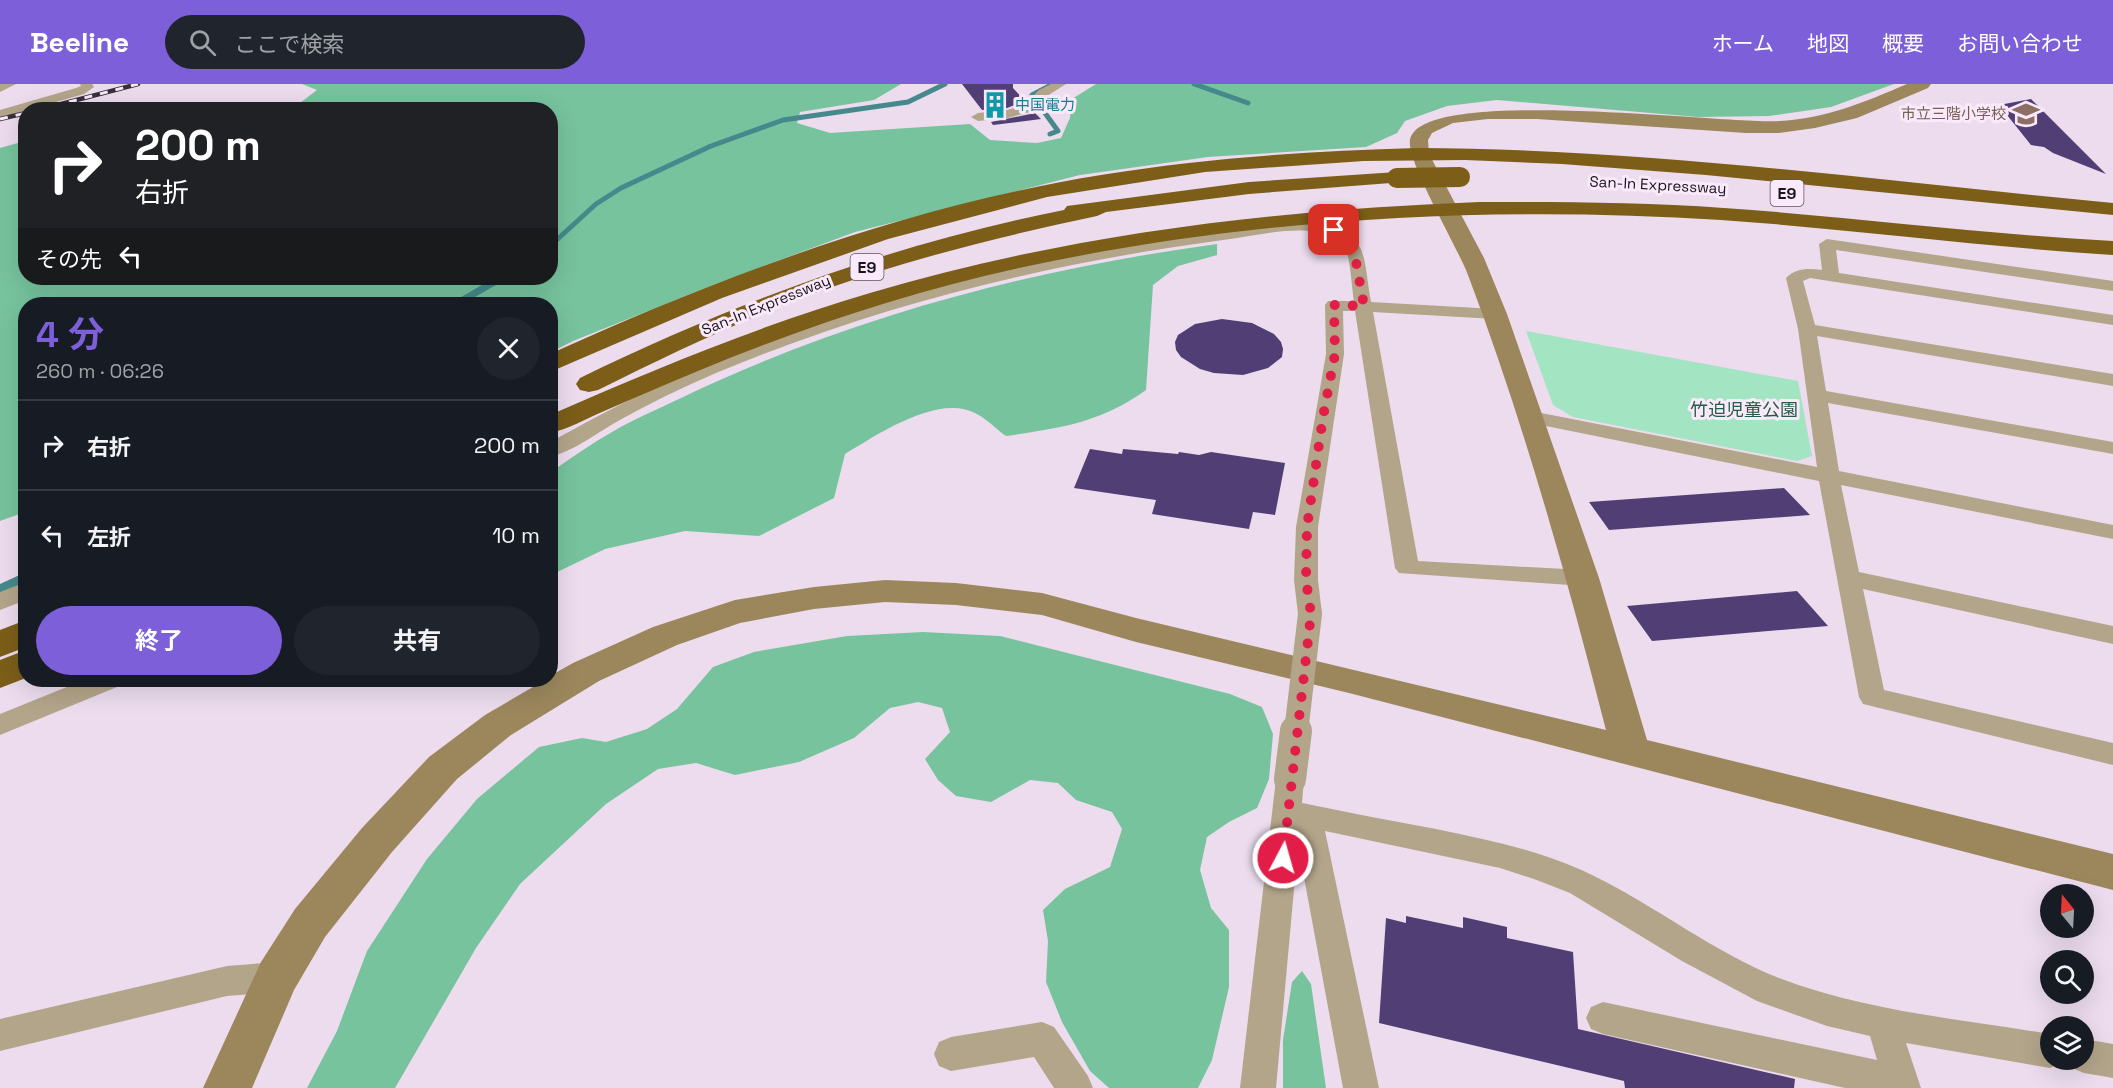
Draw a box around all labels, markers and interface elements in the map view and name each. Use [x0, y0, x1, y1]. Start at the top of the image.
search box [165, 15, 585, 69]
text: Beeline [30, 24, 129, 60]
icon: search [186, 26, 219, 59]
text: ここで検索 [234, 30, 344, 58]
text: ホーム [1712, 30, 1774, 57]
text: 地図 [1807, 30, 1849, 57]
text: 概要 [1882, 30, 1924, 57]
text: お問い合わせ [1957, 30, 2083, 57]
building icon: 中国電力 [980, 90, 1010, 120]
place label: 中国電力 [1015, 95, 1075, 114]
school or university icon: 市立三階小学校 [2011, 99, 2041, 129]
place label: 市立三階小学校 [1901, 104, 2006, 123]
text: 200 m [135, 119, 261, 172]
icon: right [36, 126, 114, 204]
street label: San-In Expressway [1589, 171, 1727, 198]
text: 右折 [135, 175, 189, 210]
road number: E9 [1770, 180, 1804, 206]
pin [1308, 204, 1359, 255]
icon: arrive [1317, 213, 1350, 246]
icon: left [114, 240, 147, 273]
text: その先 [36, 245, 102, 273]
road number: E9 [850, 254, 884, 280]
street label: San-In Expressway [699, 270, 833, 339]
text: 4 分 [36, 312, 104, 358]
button: close [477, 317, 540, 380]
text: 260 m · 06:26 [36, 358, 164, 384]
park label: 竹迫児童公園 [1690, 398, 1798, 421]
icon: right [36, 429, 69, 462]
text: 200 m [474, 431, 540, 459]
text: 右折 [87, 433, 131, 461]
icon: left [36, 519, 69, 552]
text: 10 m [492, 521, 540, 549]
text: 左折 [87, 523, 131, 551]
button: 終了 [36, 606, 282, 675]
button: 共有 [294, 606, 540, 675]
position arrow [1251, 826, 1315, 890]
north arrow [2040, 884, 2094, 938]
map controls [2040, 884, 2094, 1070]
button: search [2040, 950, 2094, 1004]
button: layers [2040, 1016, 2094, 1070]

